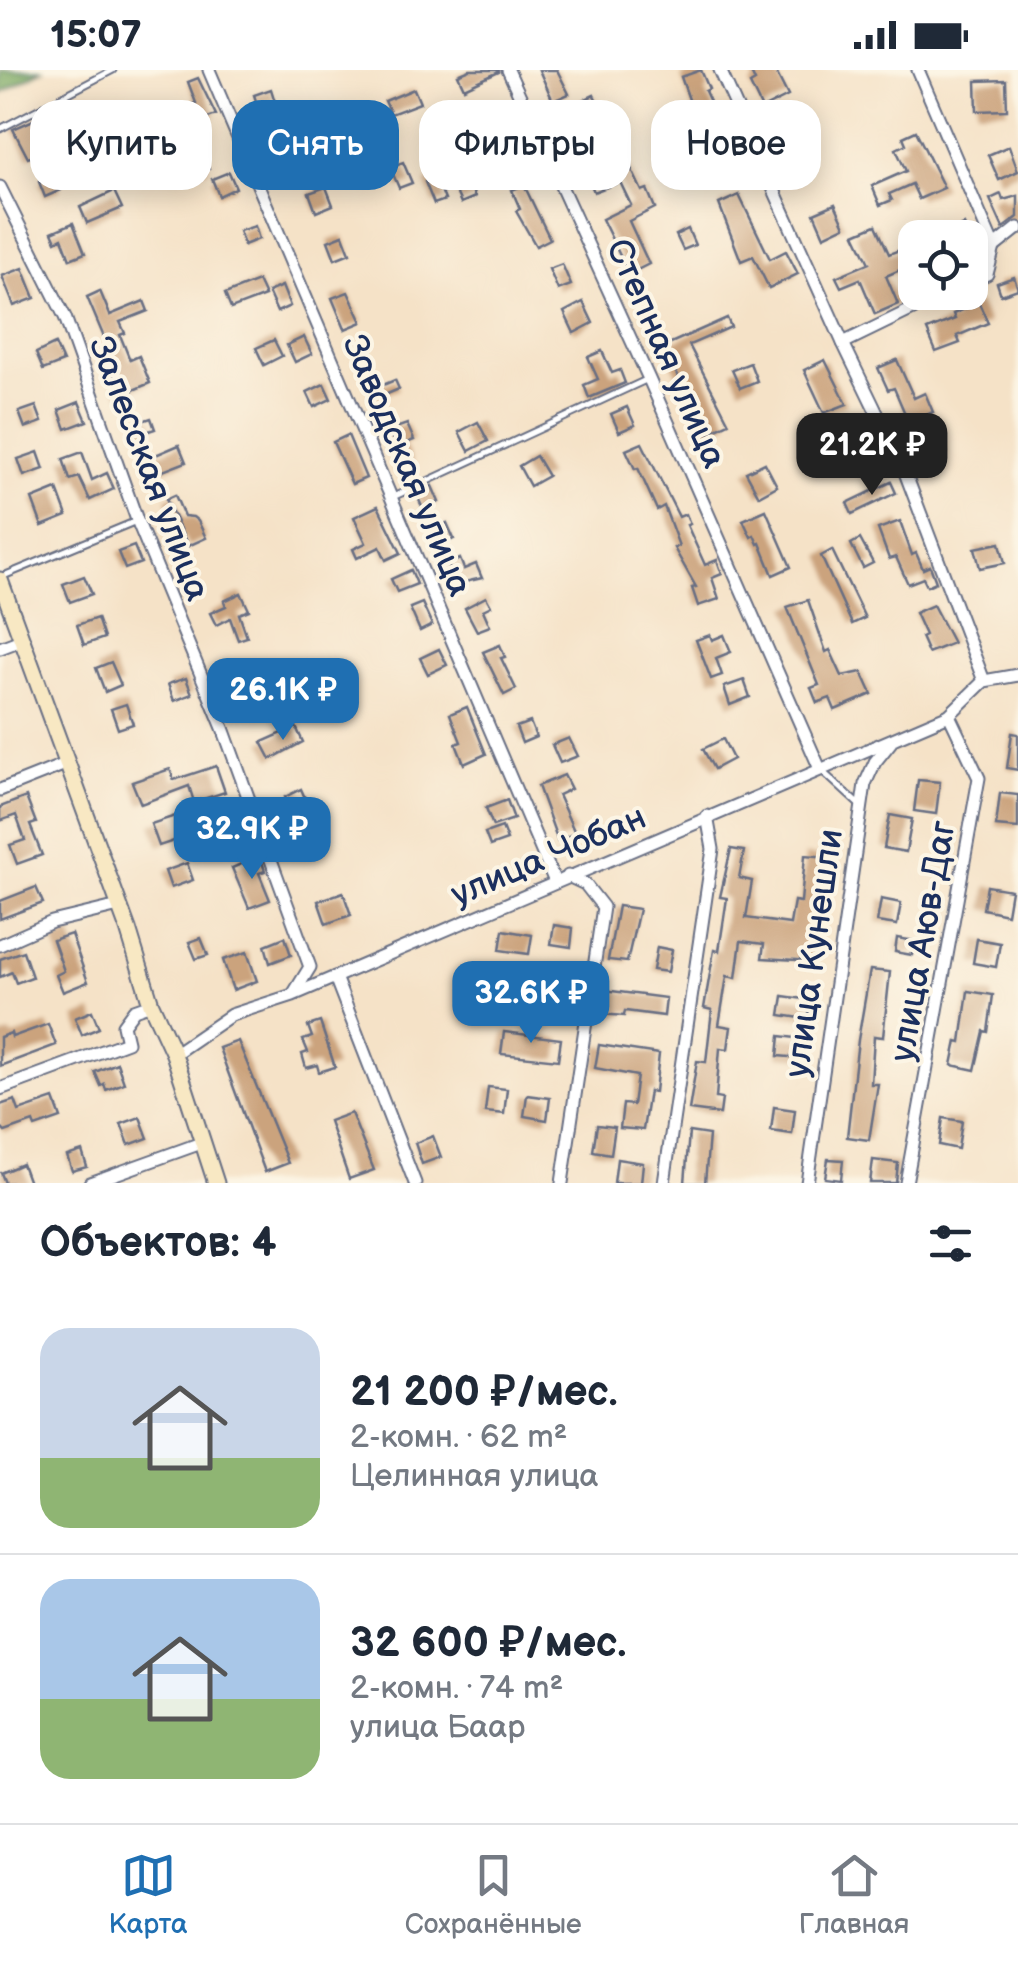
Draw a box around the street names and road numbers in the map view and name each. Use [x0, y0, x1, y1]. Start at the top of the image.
street label: Степная улица [596, 233, 735, 475]
street label: Заводская улица [332, 328, 481, 603]
street label: Залесская улица [78, 330, 219, 607]
street label: улица Чобан [445, 796, 652, 917]
street label: улица Аюв-Даг [881, 817, 966, 1065]
street label: улица Кунешли [776, 826, 853, 1080]

